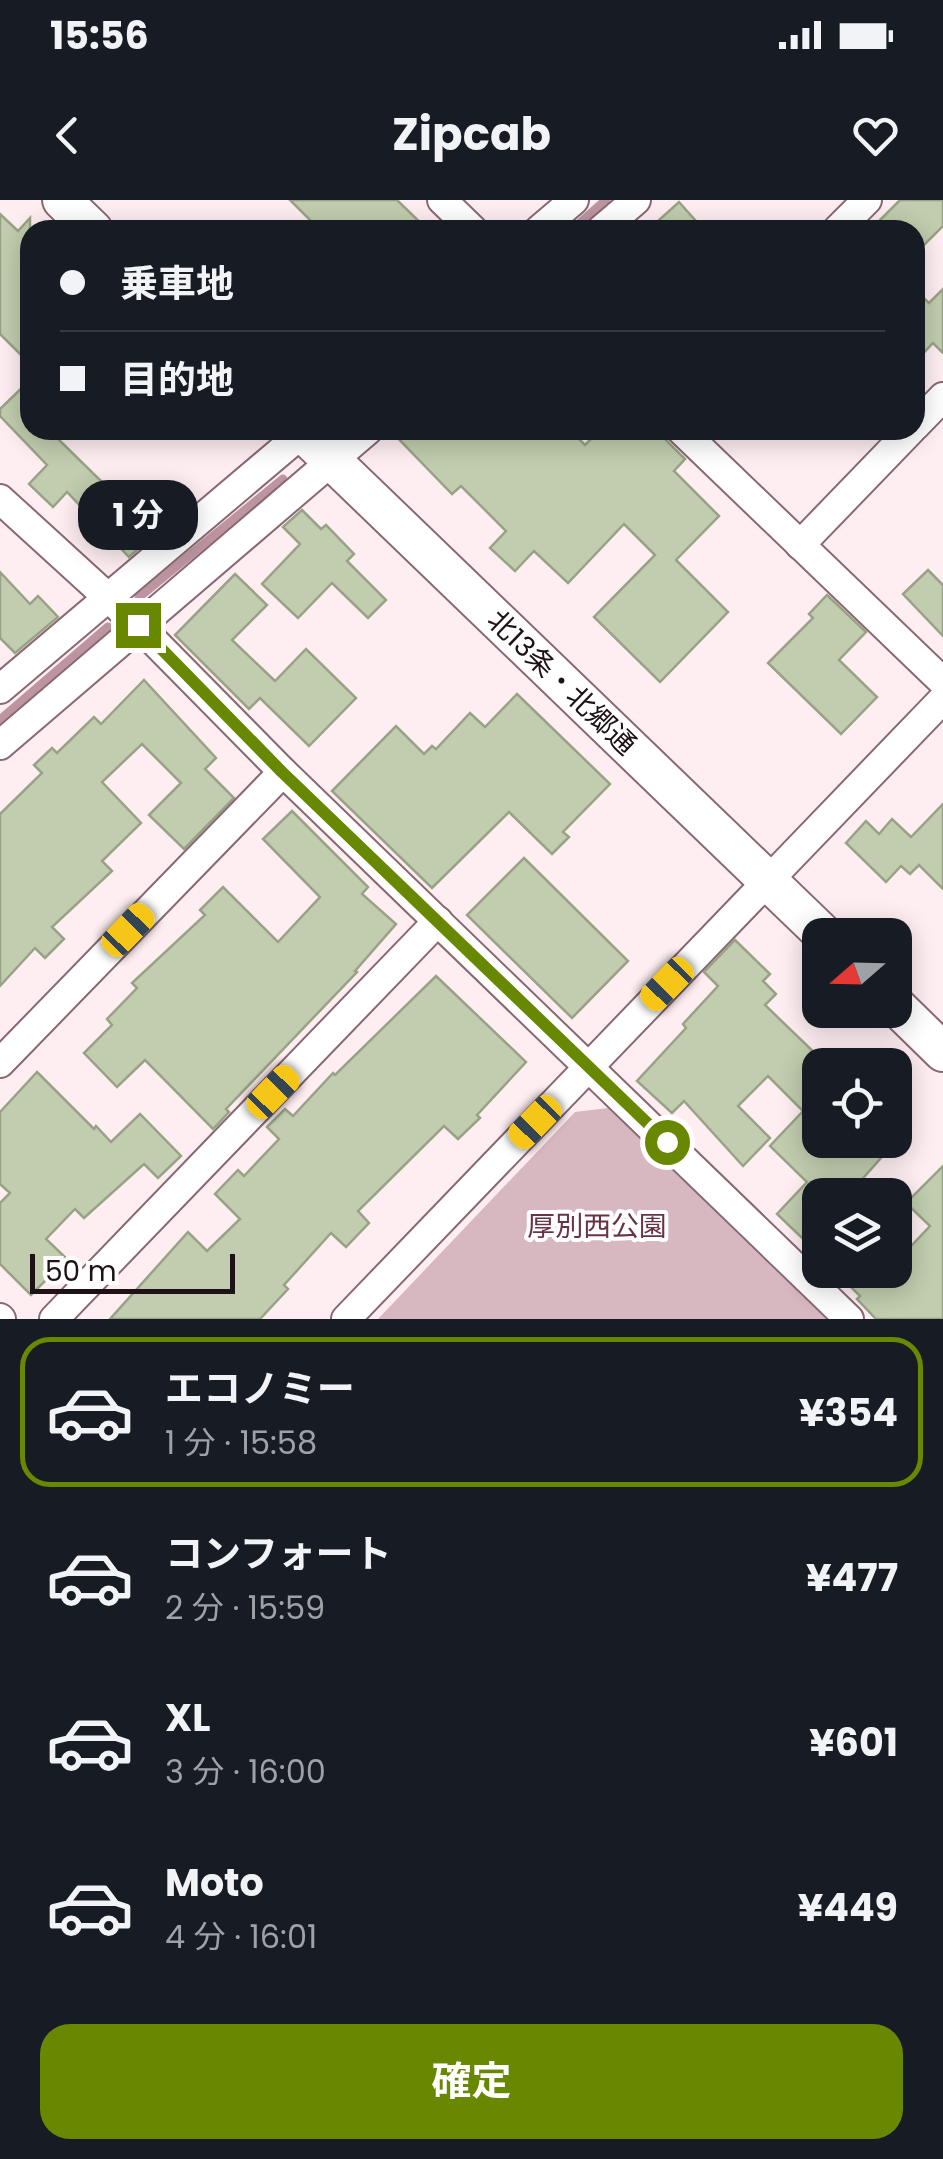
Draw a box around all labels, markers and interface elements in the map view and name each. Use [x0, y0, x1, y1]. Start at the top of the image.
text: 15:56 [50, 9, 149, 62]
text: Zipcab [392, 103, 551, 166]
icon: back [40, 108, 95, 163]
icon: heart [848, 108, 903, 163]
text: 乗車地 [120, 257, 234, 310]
text: 目的地 [120, 353, 234, 406]
callout: 1 分 [78, 480, 198, 550]
text: 1 分 [113, 492, 163, 537]
street label: 北13条・北郷通 [479, 601, 645, 764]
route end [116, 603, 161, 648]
car [96, 898, 160, 962]
north arrow [802, 918, 912, 1028]
map controls [802, 918, 912, 1288]
car [635, 952, 699, 1016]
button: locate [802, 1048, 912, 1158]
car [241, 1060, 305, 1124]
car [503, 1090, 567, 1154]
route start [645, 1120, 690, 1165]
button: layers [802, 1178, 912, 1288]
park label: 厚別西公園 [527, 1207, 667, 1246]
scale bar [30, 1249, 235, 1294]
text: 50 m [45, 1252, 116, 1291]
text: エコノミー [165, 1362, 355, 1415]
icon: car [45, 1367, 135, 1457]
text: ¥354 [799, 1386, 898, 1439]
text: 1 分 · 15:58 [165, 1420, 317, 1465]
text: コンフォート [165, 1527, 392, 1580]
icon: car [45, 1532, 135, 1622]
text: ¥477 [806, 1551, 898, 1604]
text: 2 分 · 15:59 [165, 1585, 325, 1630]
text: XL [165, 1691, 210, 1744]
icon: car [45, 1697, 135, 1787]
text: ¥601 [809, 1716, 898, 1769]
text: 3 分 · 16:00 [165, 1749, 326, 1794]
text: Moto [165, 1856, 264, 1909]
icon: car [45, 1862, 135, 1952]
text: ¥449 [798, 1881, 898, 1934]
text: 4 分 · 16:01 [165, 1914, 317, 1959]
button: 確定 [40, 2024, 903, 2139]

